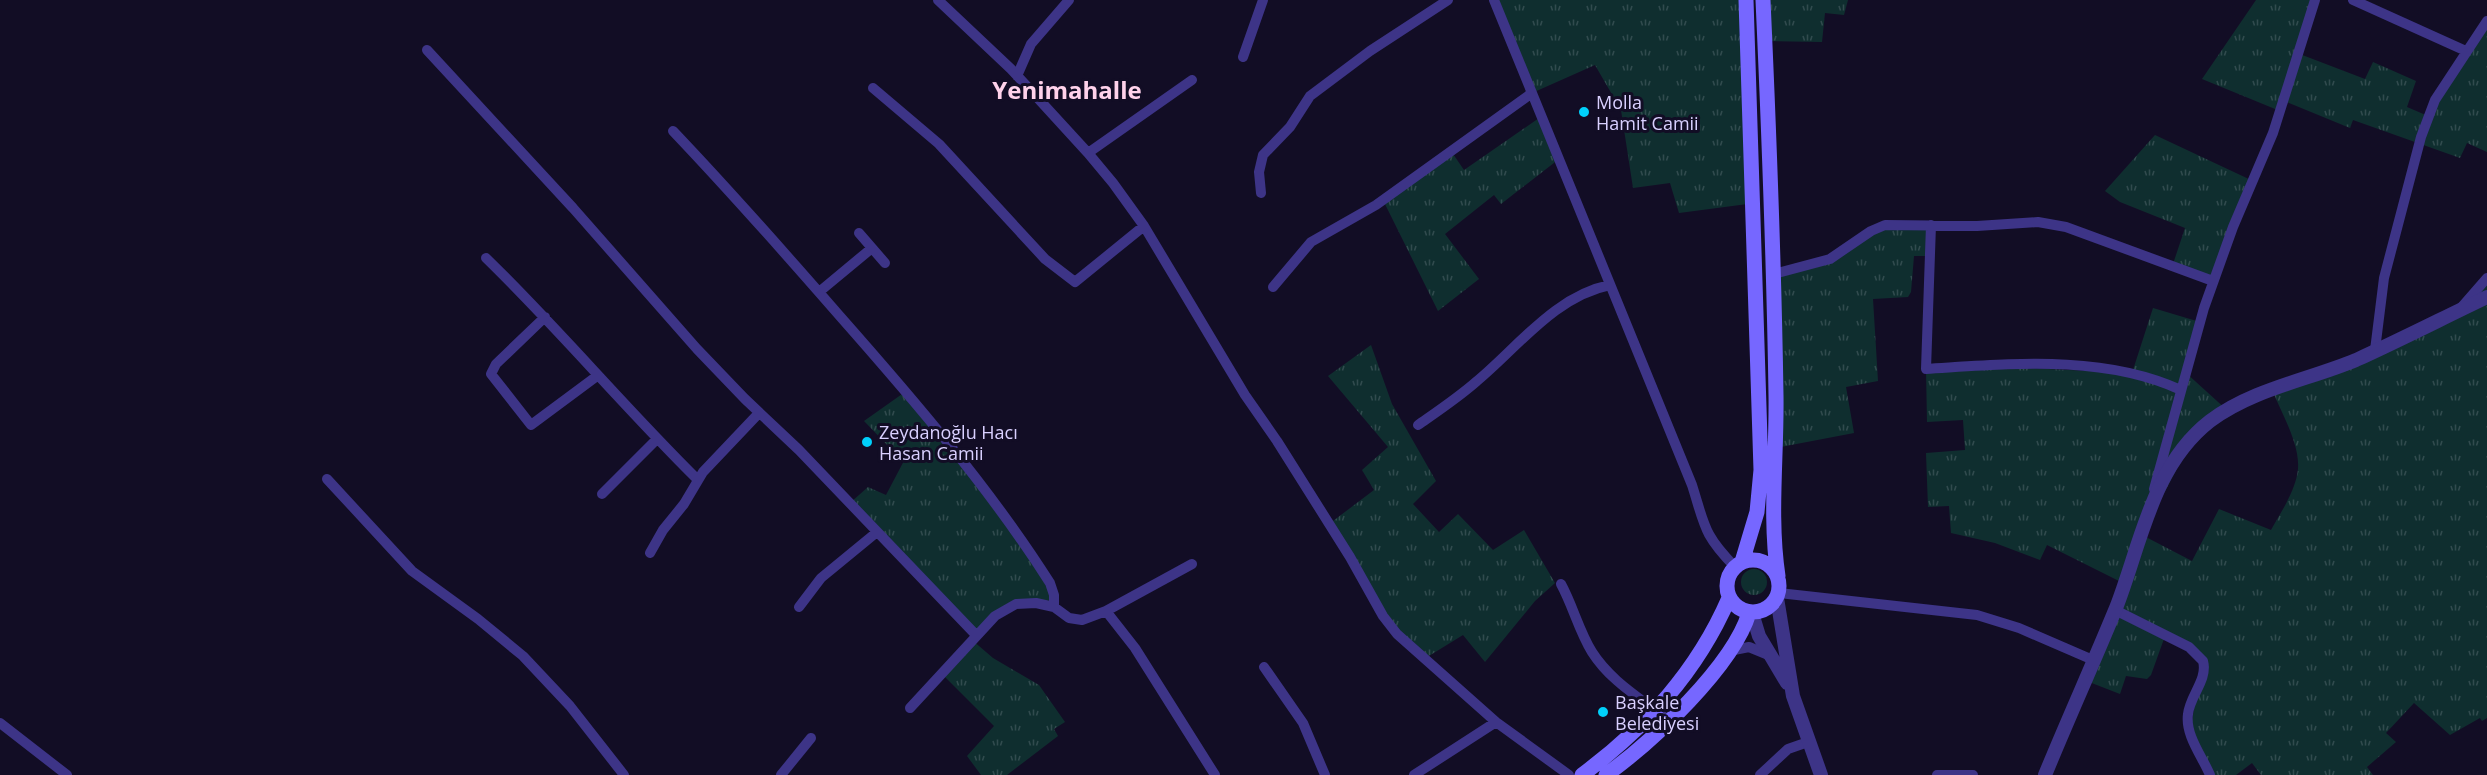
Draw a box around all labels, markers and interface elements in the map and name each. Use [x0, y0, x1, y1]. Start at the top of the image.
district label: Yenimahalle [992, 73, 1142, 106]
place label: Molla Hamit Camii [1596, 90, 1699, 135]
marker: Molla Hamit Camii [1577, 105, 1591, 119]
place label: Zeydanoğlu Hacı Hasan Camii [879, 420, 1018, 465]
marker: Zeydanoğlu Hacı Hasan Camii [860, 435, 874, 449]
place label: Başkale Belediyesi [1615, 690, 1699, 735]
marker: Başkale Belediyesi [1596, 705, 1610, 719]

